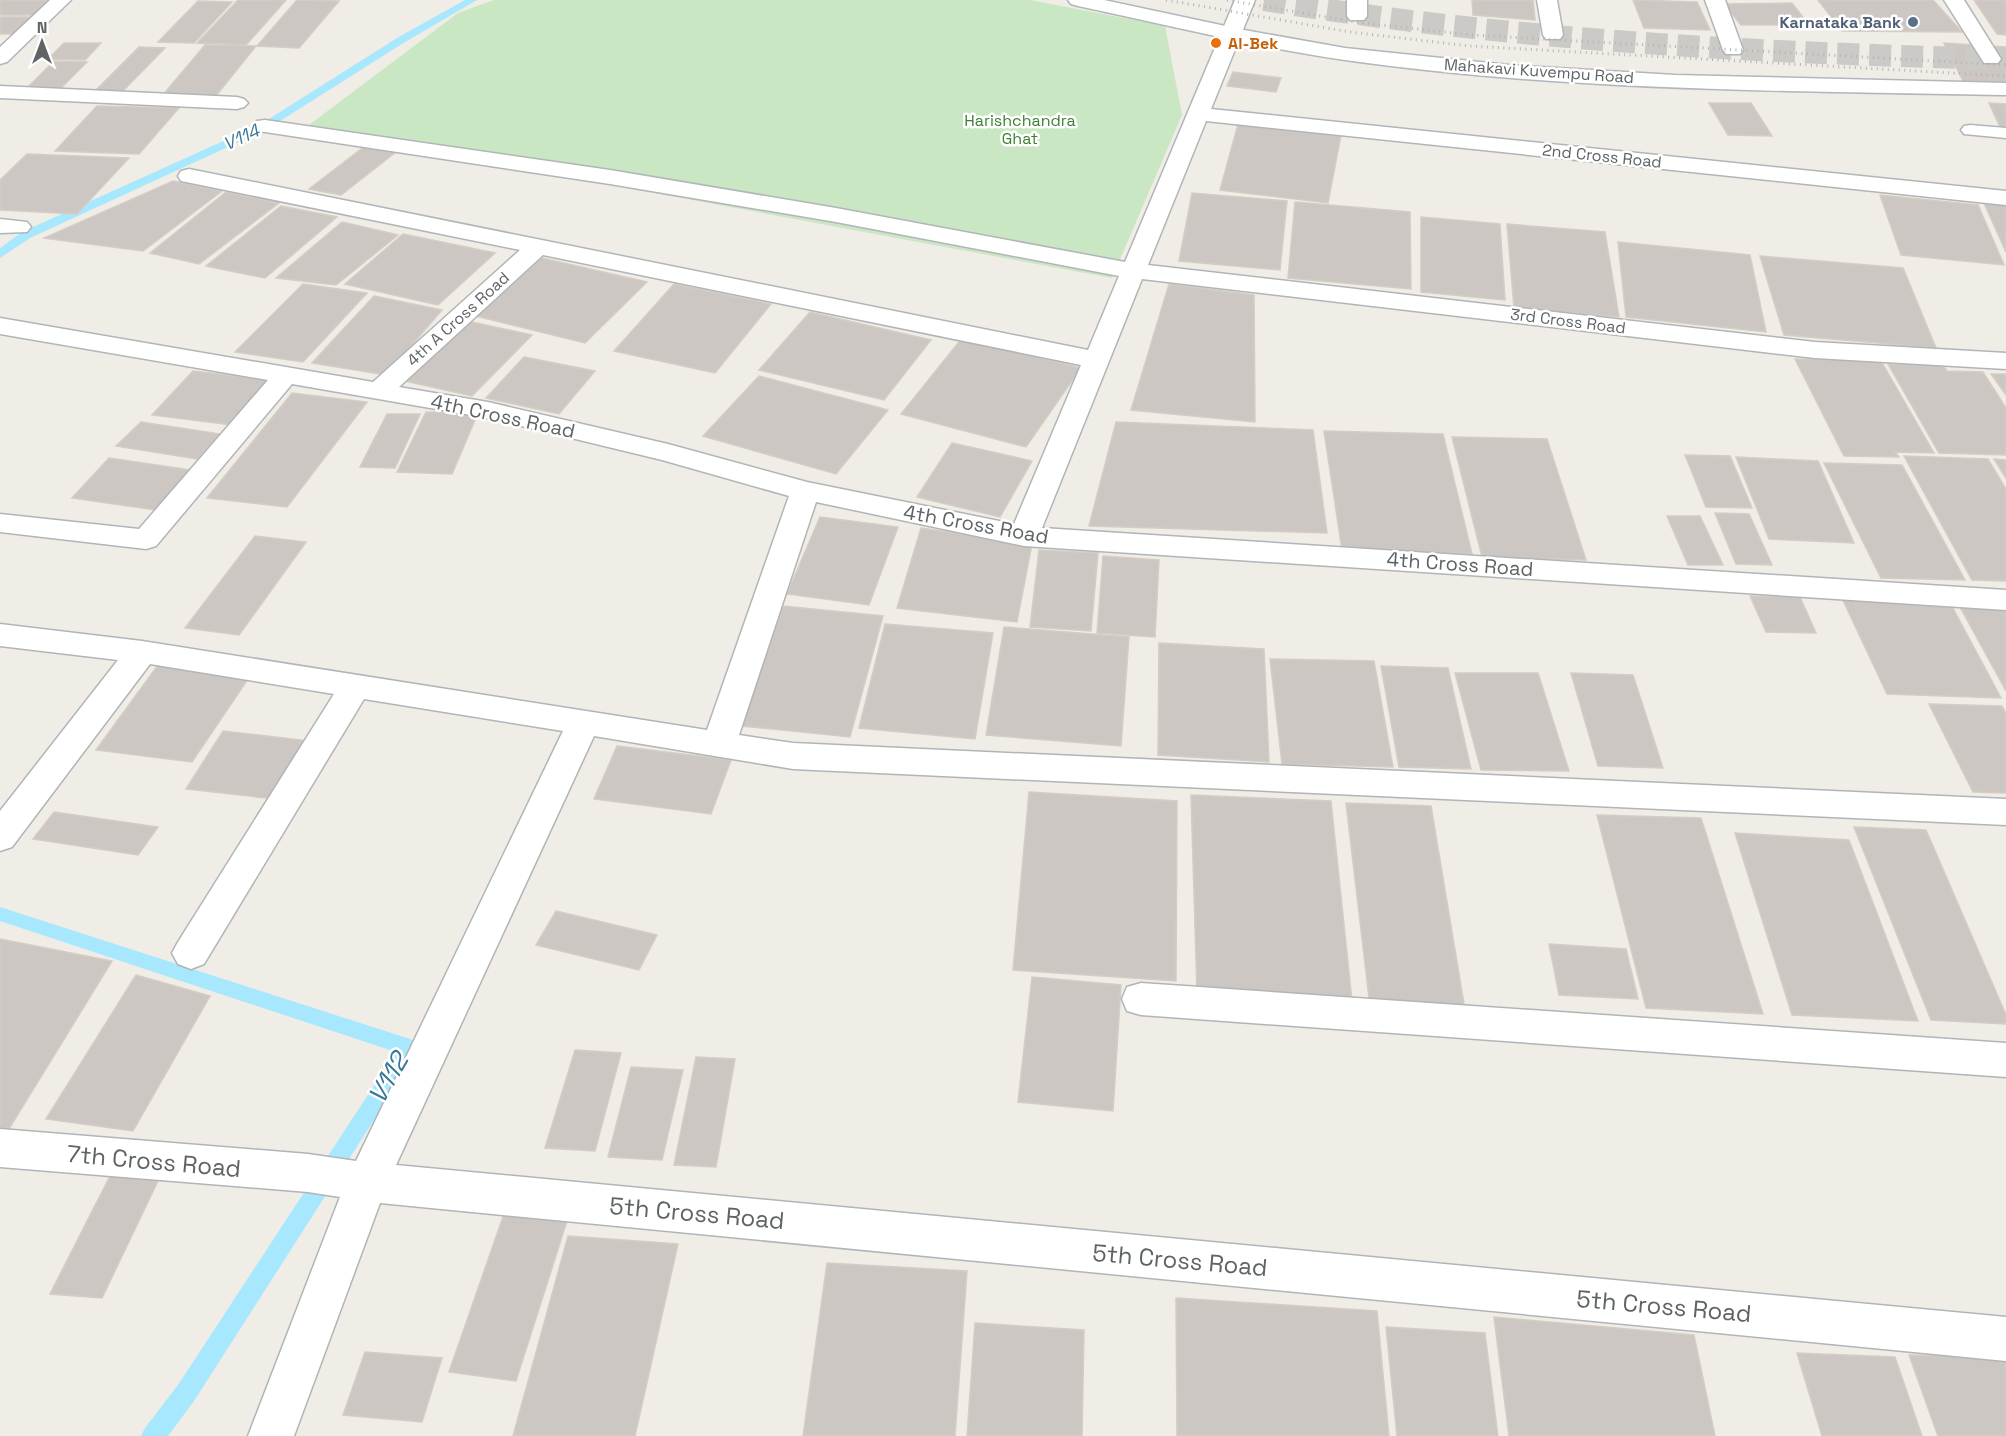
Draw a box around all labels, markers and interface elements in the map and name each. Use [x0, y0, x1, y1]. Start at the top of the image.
north arrow [12, 12, 72, 72]
place label: Karnataka Bank [1779, 12, 1901, 33]
marker: Karnataka Bank [1906, 15, 1920, 29]
text: N [37, 17, 47, 38]
place label: Al-Bek [1228, 33, 1278, 54]
marker: Al-Bek [1209, 36, 1223, 50]
street label: Mahakavi Kuvempu Road [1443, 54, 1635, 88]
park label: Harishchandra Ghat [964, 110, 1076, 149]
water label: V114 [219, 118, 263, 155]
street label: 2nd Cross Road [1541, 139, 1663, 173]
street label: 4th A Cross Road [402, 267, 514, 371]
street label: 3rd Cross Road [1509, 304, 1627, 338]
street label: 4th Cross Road [429, 388, 577, 444]
street label: 4th Cross Road [901, 498, 1051, 550]
street label: 4th Cross Road [1386, 546, 1534, 582]
water label: V112 [360, 1043, 418, 1110]
street label: 7th Cross Road [66, 1138, 242, 1184]
street label: 5th Cross Road [608, 1190, 786, 1236]
street label: 5th Cross Road [1091, 1237, 1269, 1283]
street label: 5th Cross Road [1575, 1283, 1753, 1329]

